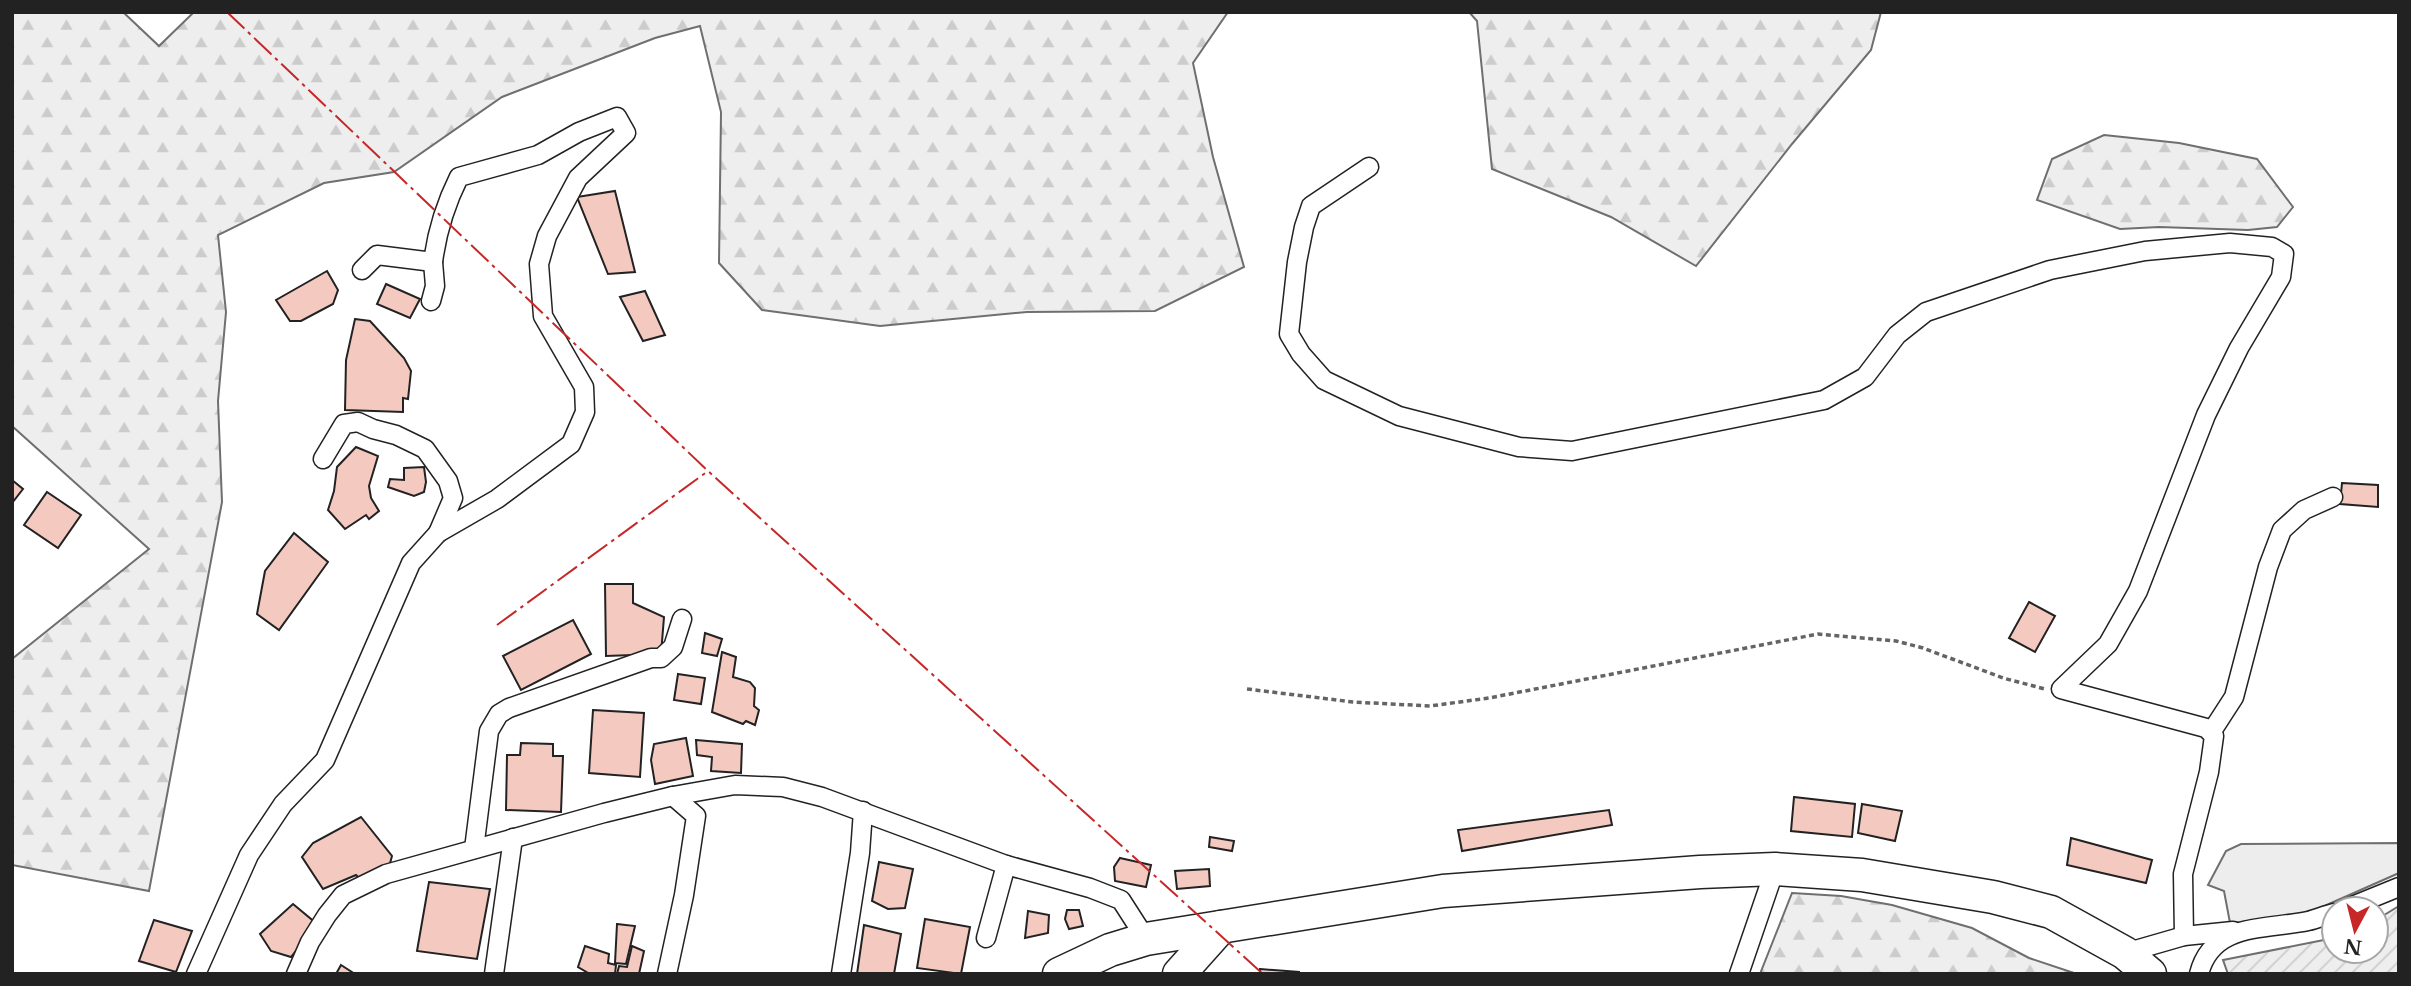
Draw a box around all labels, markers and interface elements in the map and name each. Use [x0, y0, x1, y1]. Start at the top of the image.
north arrow [2320, 895, 2390, 965]
text: N [2343, 934, 2363, 959]

